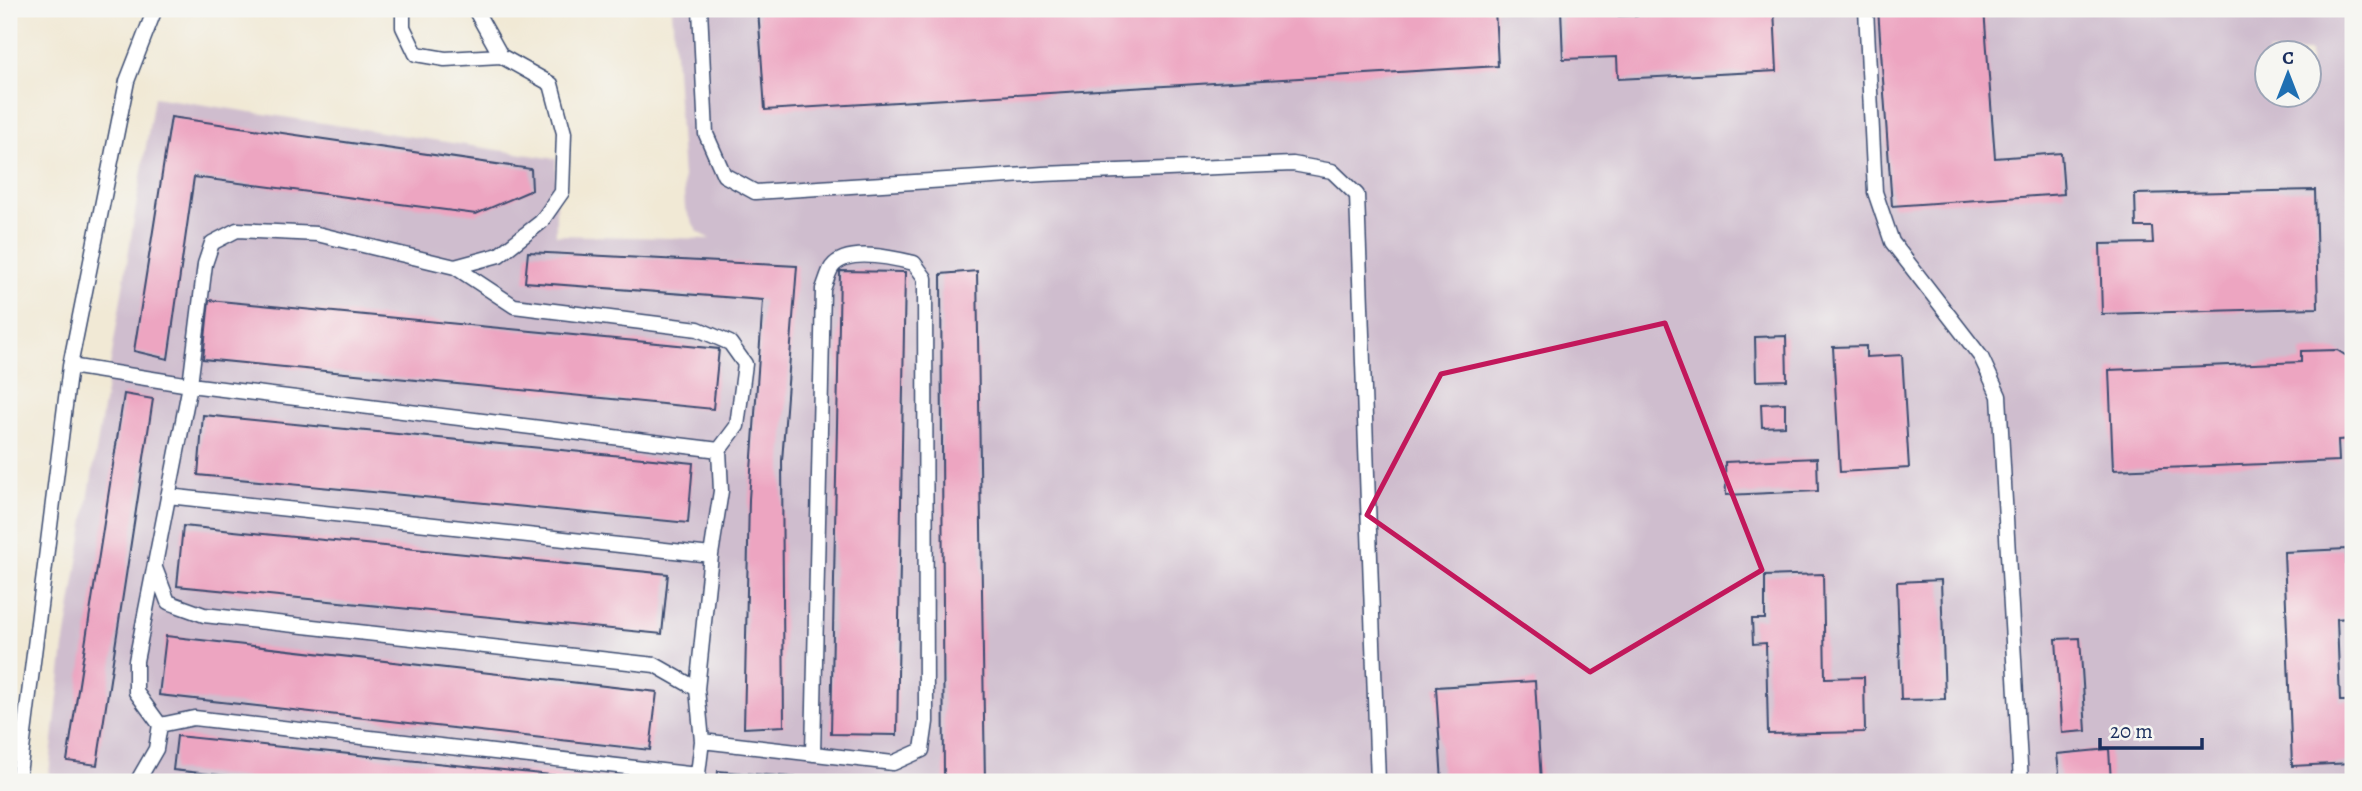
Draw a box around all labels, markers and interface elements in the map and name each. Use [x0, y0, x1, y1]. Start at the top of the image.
north arrow [2254, 38, 2324, 108]
text: С [2282, 45, 2294, 71]
scale bar [2100, 707, 2201, 751]
text: 20 m [2110, 717, 2153, 745]

